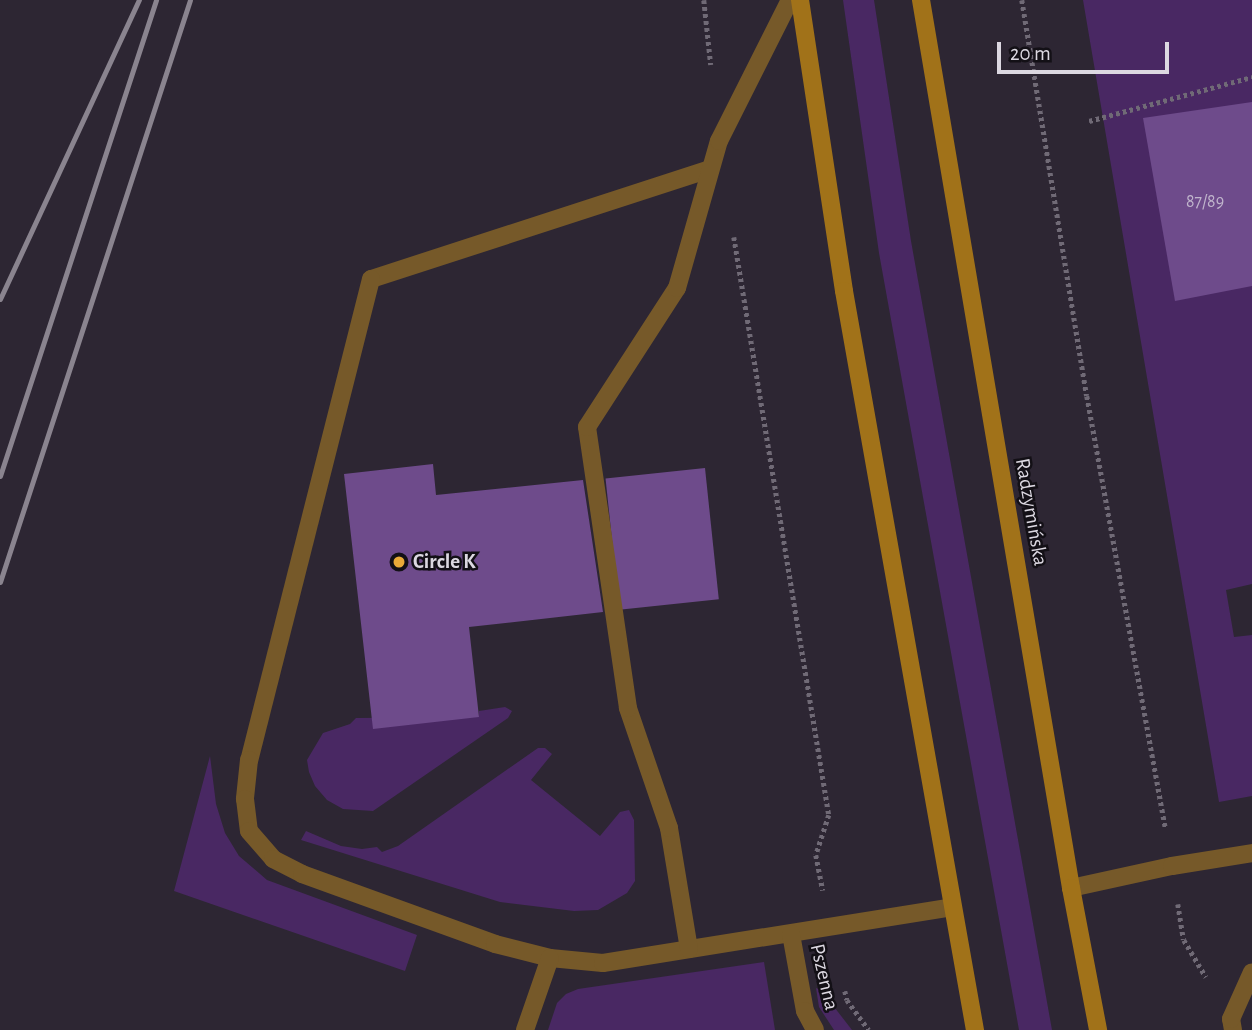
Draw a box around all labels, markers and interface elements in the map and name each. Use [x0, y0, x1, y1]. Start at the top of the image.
scale bar [1000, 28, 1172, 72]
text: 20 m [1010, 43, 1051, 64]
house number: 87/89 [1186, 191, 1224, 213]
street label: Radzymińska [1009, 456, 1053, 568]
place label: Circle K [413, 549, 476, 575]
marker: Circle K [391, 554, 407, 570]
street label: Pszenna [804, 941, 844, 1013]

